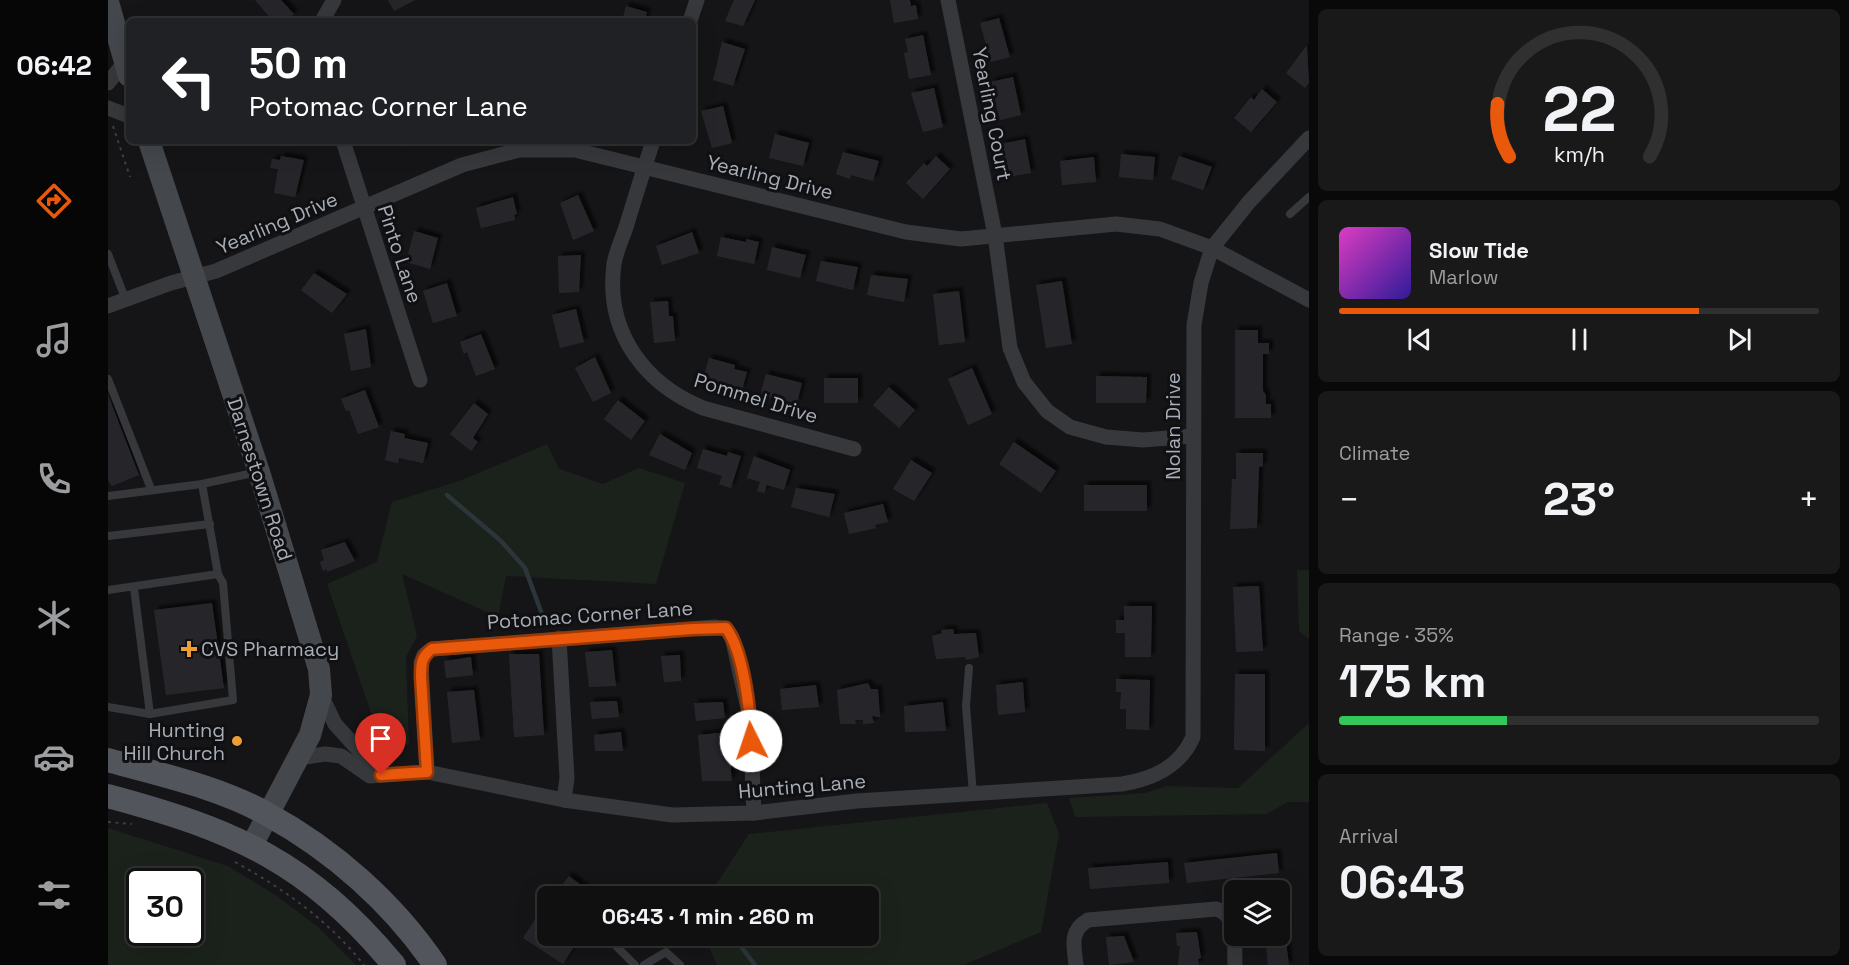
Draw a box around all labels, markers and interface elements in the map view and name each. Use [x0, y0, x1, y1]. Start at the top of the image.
text: 50 m [249, 37, 348, 90]
icon: left [150, 42, 228, 120]
street label: Yearling Court [966, 45, 1018, 183]
text: 06:42 [16, 48, 92, 83]
text: 22 [1542, 70, 1616, 149]
text: Potomac Corner Lane [249, 89, 528, 124]
text: km/h [1553, 141, 1605, 168]
street label: Yearling Drive [704, 149, 836, 205]
icon: directions [33, 180, 75, 222]
street label: Yearling Drive [212, 186, 342, 260]
street label: Pinto Lane [372, 202, 428, 306]
text: Slow Tide [1429, 236, 1529, 264]
text: Marlow [1429, 264, 1498, 290]
icon: music [33, 319, 75, 361]
icon: previous [1403, 323, 1436, 356]
icon: pause [1563, 323, 1596, 356]
icon: next [1723, 323, 1756, 356]
street label: Pommel Drive [691, 367, 821, 429]
street label: Nolan Drive [1160, 372, 1186, 480]
street label: Darnestown Road [221, 394, 299, 564]
text: Climate [1339, 440, 1410, 466]
icon: phone [33, 458, 75, 500]
text: 23° [1543, 471, 1615, 528]
text: − [1339, 479, 1359, 521]
text: + [1799, 479, 1819, 521]
street label: Potomac Corner Lane [486, 595, 694, 635]
icon: climate [33, 597, 75, 639]
text: Range · 35% [1339, 622, 1454, 648]
place label: CVS Pharmacy [201, 636, 339, 662]
marker: CVS Pharmacy [182, 642, 196, 656]
text: 175 km [1339, 653, 1487, 710]
position arrow [719, 709, 783, 773]
pin [355, 713, 406, 775]
place label: Hunting Hill Church [123, 717, 225, 766]
icon: arrive [364, 722, 397, 755]
marker: Hunting Hill Church [230, 734, 244, 748]
icon: car [33, 736, 75, 778]
street label: Hunting Lane [737, 767, 867, 805]
text: Arrival [1339, 823, 1398, 849]
text: 06:43 [1339, 854, 1465, 911]
speed limit sign: 30 [126, 868, 204, 946]
icon: filters [33, 874, 75, 916]
map controls [1224, 880, 1290, 946]
button: layers [1224, 880, 1290, 946]
text: 06:43 · 1 min · 260 m [602, 902, 814, 930]

